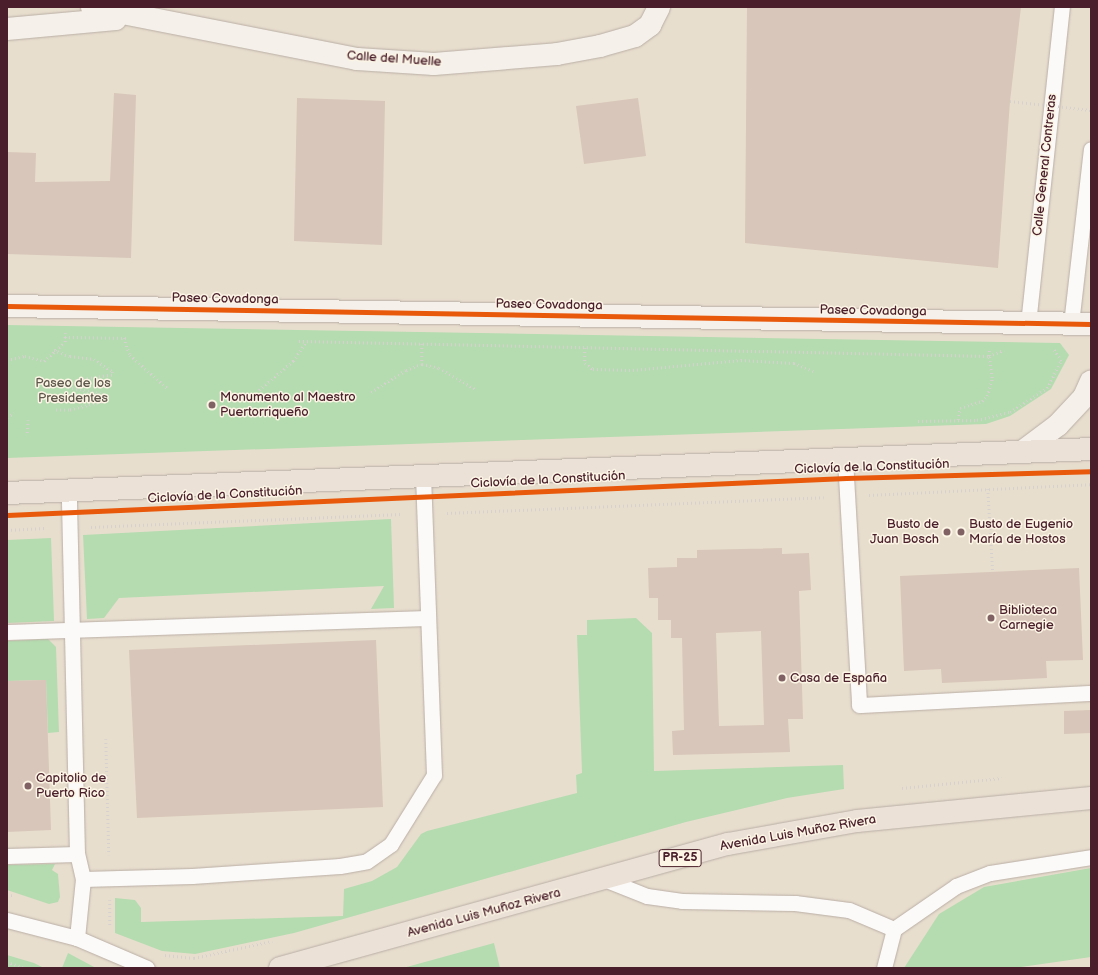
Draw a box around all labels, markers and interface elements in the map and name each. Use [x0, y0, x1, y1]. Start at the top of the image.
street label: Calle del Muelle [346, 48, 442, 70]
street label: Calle General Contreras [1030, 93, 1060, 237]
street label: Paseo Covadonga [171, 290, 279, 308]
street label: Paseo Covadonga [495, 296, 603, 314]
street label: Paseo Covadonga [819, 302, 927, 320]
park label: Paseo de los Presidentes [35, 376, 111, 407]
place label: Monumento al Maestro Puertorriqueño [220, 390, 356, 421]
marker: Monumento al Maestro Puertorriqueño [207, 400, 217, 410]
street label: Ciclovía de la Constitución [794, 456, 950, 478]
street label: Ciclovía de la Constitución [470, 468, 626, 492]
street label: Ciclovía de la Constitución [147, 483, 303, 507]
place label: Busto de Juan Bosch [870, 517, 939, 548]
place label: Busto de Eugenio María de Hostos [969, 517, 1073, 548]
marker: Busto de Juan Bosch [942, 527, 952, 537]
marker: Busto de Eugenio María de Hostos [956, 527, 966, 537]
place label: Biblioteca Carnegie [999, 603, 1057, 634]
marker: Biblioteca Carnegie [986, 613, 996, 623]
place label: Casa de España [790, 670, 887, 686]
marker: Casa de España [777, 673, 787, 683]
place label: Capitolio de Puerto Rico [36, 771, 106, 802]
marker: Capitolio de Puerto Rico [23, 781, 33, 791]
street label: Avenida Luis Muñoz Rivera [719, 812, 877, 854]
road number: PR-25 [658, 848, 702, 868]
street label: Avenida Luis Muñoz Rivera [406, 885, 562, 941]

